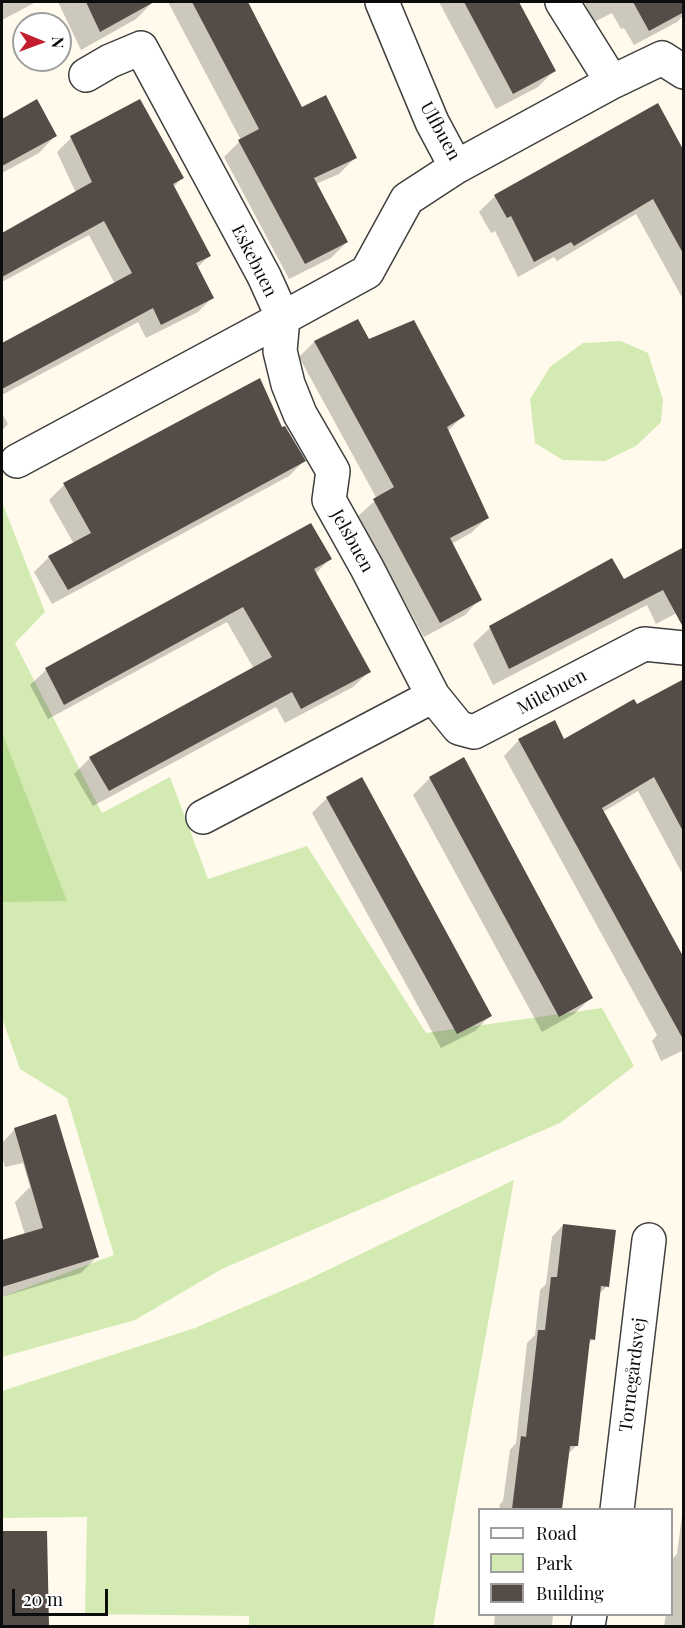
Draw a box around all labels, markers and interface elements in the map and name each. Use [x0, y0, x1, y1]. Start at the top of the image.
north arrow [12, 12, 72, 72]
text: N [48, 36, 69, 48]
street label: Ulfbuen [415, 98, 465, 164]
street label: Eskebuen [227, 221, 281, 301]
street label: Jelsbuen [326, 506, 378, 576]
street label: Milebuen [514, 665, 590, 719]
street label: Tornegårdsvej [615, 1317, 651, 1433]
legend [478, 1508, 673, 1616]
text: Road [536, 1521, 577, 1545]
text: Park [536, 1551, 573, 1575]
scale bar [15, 1577, 111, 1615]
text: Building [536, 1581, 604, 1605]
text: 20 m [23, 1587, 63, 1611]

